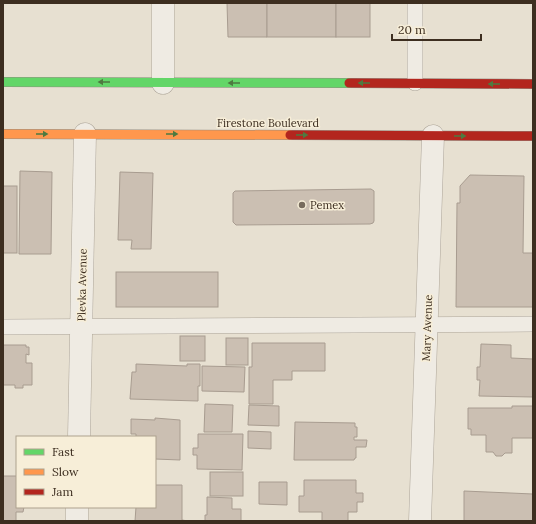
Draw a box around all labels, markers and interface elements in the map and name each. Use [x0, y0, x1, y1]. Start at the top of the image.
scale bar [392, 16, 481, 42]
text: 20 m [398, 22, 426, 37]
one-way arrow [97, 79, 110, 85]
one-way arrow [227, 80, 240, 86]
one-way arrow [357, 80, 370, 86]
one-way arrow [487, 81, 500, 87]
street label: Firestone Boulevard [217, 116, 319, 130]
one-way arrow [36, 131, 49, 137]
one-way arrow [166, 131, 179, 137]
one-way arrow [296, 132, 309, 138]
one-way arrow [454, 133, 467, 139]
place label: Pemex [310, 198, 344, 212]
marker: Pemex [297, 200, 307, 210]
street label: Plevka Avenue [74, 248, 90, 322]
street label: Mary Avenue [419, 294, 435, 362]
legend [16, 436, 156, 508]
text: Fast [52, 444, 75, 459]
text: Slow [52, 464, 79, 479]
text: Jam [51, 484, 73, 499]

